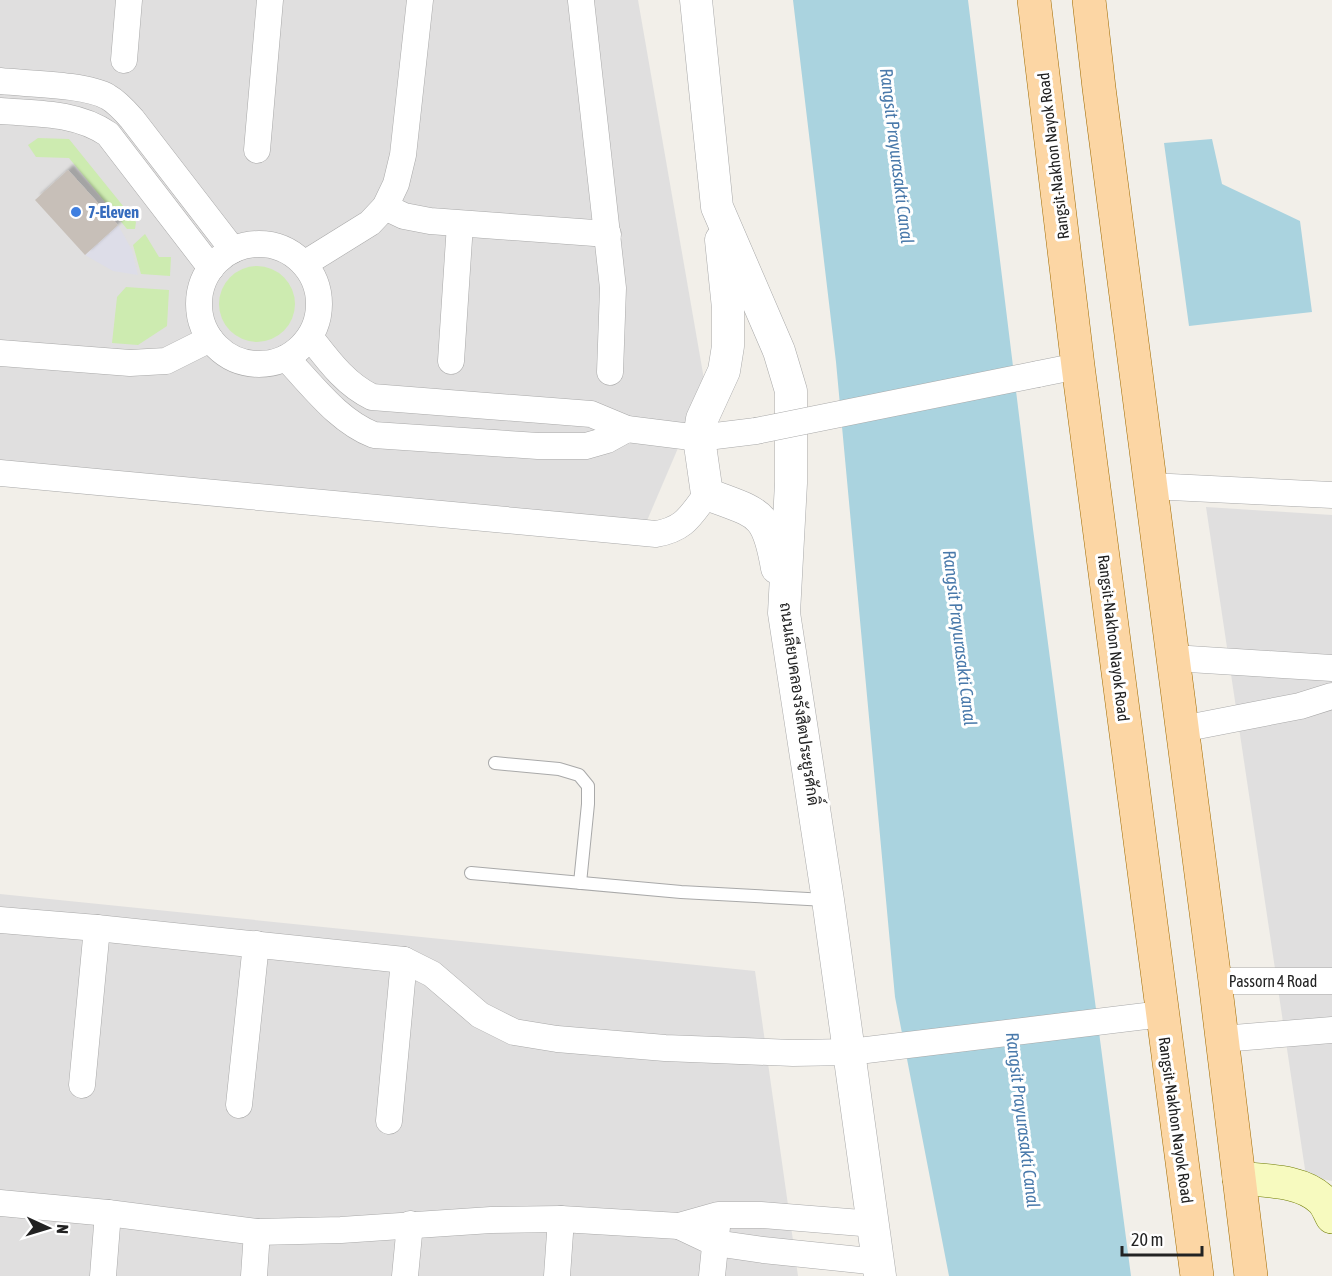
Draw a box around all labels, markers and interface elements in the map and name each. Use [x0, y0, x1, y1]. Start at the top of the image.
water label: Rangsit Prayurasakti Canal [876, 67, 918, 245]
street label: Rangsit-Nakhon Nayok Road [1034, 72, 1073, 240]
place label: 7-Eleven [88, 203, 139, 221]
marker: 7-Eleven [69, 205, 83, 219]
water label: Rangsit Prayurasakti Canal [939, 549, 981, 727]
street label: Rangsit-Nakhon Nayok Road [1094, 554, 1133, 722]
street label: ถนนเลียบคลองรังสิตประยูรศักดิ์ [774, 601, 828, 807]
street label: Passorn 4 Road [1229, 972, 1317, 990]
water label: Rangsit Prayurasakti Canal [1002, 1031, 1044, 1209]
street label: Rangsit-Nakhon Nayok Road [1154, 1036, 1197, 1204]
north arrow [18, 1198, 78, 1258]
scale bar [1122, 1219, 1202, 1257]
text: N [54, 1224, 72, 1234]
text: 20 m [1131, 1229, 1163, 1250]

